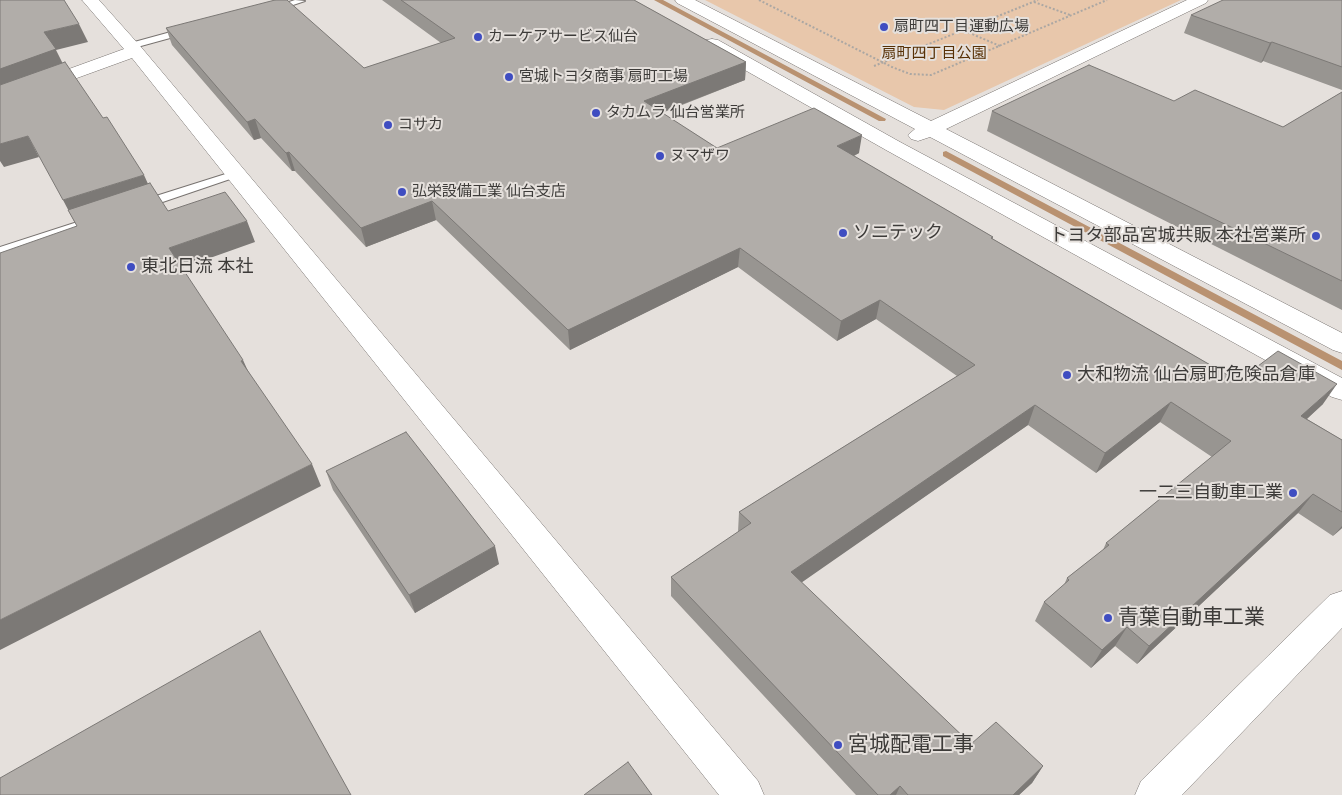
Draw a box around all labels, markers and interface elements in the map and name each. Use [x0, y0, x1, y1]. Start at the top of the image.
place label: 扇町四丁目運動広場 [894, 18, 1029, 36]
marker: 扇町四丁目運動広場 [878, 21, 890, 33]
place label: カーケアサービス仙台 [488, 28, 638, 46]
marker: カーケアサービス仙台 [472, 31, 484, 43]
park label: 扇町四丁目公園 [882, 45, 986, 63]
place label: 宮城トヨタ商事 扇町工場 [519, 68, 688, 86]
marker: 宮城トヨタ商事 扇町工場 [503, 71, 515, 83]
place label: タカムラ 仙台営業所 [606, 104, 745, 122]
marker: タカムラ 仙台営業所 [590, 107, 602, 119]
place label: コサカ [398, 116, 443, 134]
marker: コサカ [382, 119, 394, 131]
place label: ヌマザワ [670, 147, 730, 165]
marker: ヌマザワ [654, 150, 666, 162]
place label: 弘栄設備工業 仙台支店 [412, 183, 566, 201]
marker: 弘栄設備工業 仙台支店 [396, 186, 408, 198]
place label: ソニテック [853, 222, 943, 244]
place label: トヨタ部品宮城共販 本社営業所 [1050, 225, 1306, 247]
marker: ソニテック [837, 227, 849, 239]
marker: トヨタ部品宮城共販 本社営業所 [1310, 230, 1322, 242]
place label: 東北日流 本社 [141, 256, 253, 278]
marker: 東北日流 本社 [125, 261, 137, 273]
place label: 大和物流 仙台扇町危険品倉庫 [1077, 364, 1315, 386]
marker: 大和物流 仙台扇町危険品倉庫 [1061, 369, 1073, 381]
place label: 一二三自動車工業 [1139, 482, 1283, 504]
marker: 一二三自動車工業 [1287, 487, 1299, 499]
place label: 青葉自動車工業 [1118, 605, 1265, 631]
marker: 青葉自動車工業 [1102, 612, 1114, 624]
place label: 宮城配電工事 [848, 732, 974, 758]
marker: 宮城配電工事 [832, 739, 844, 751]

